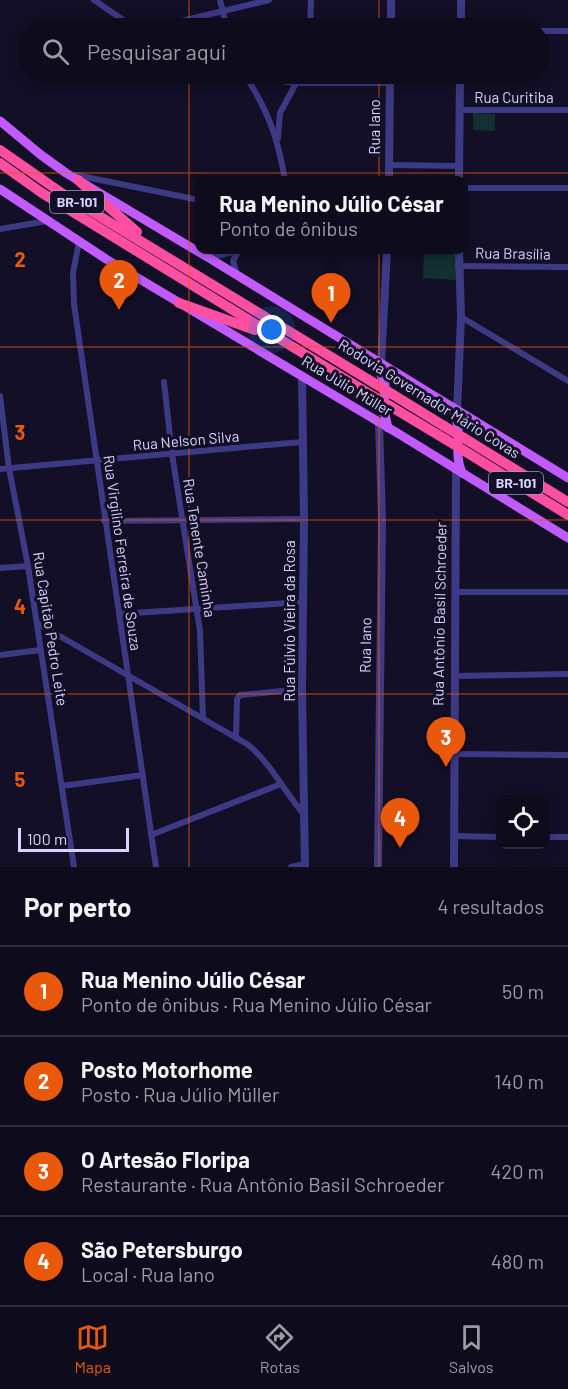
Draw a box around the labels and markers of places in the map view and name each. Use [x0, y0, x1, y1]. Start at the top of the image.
pin: 2 [100, 260, 138, 310]
pin: 1 [312, 274, 350, 323]
pin: 3 [426, 718, 466, 767]
pin: 4 [380, 798, 420, 848]

